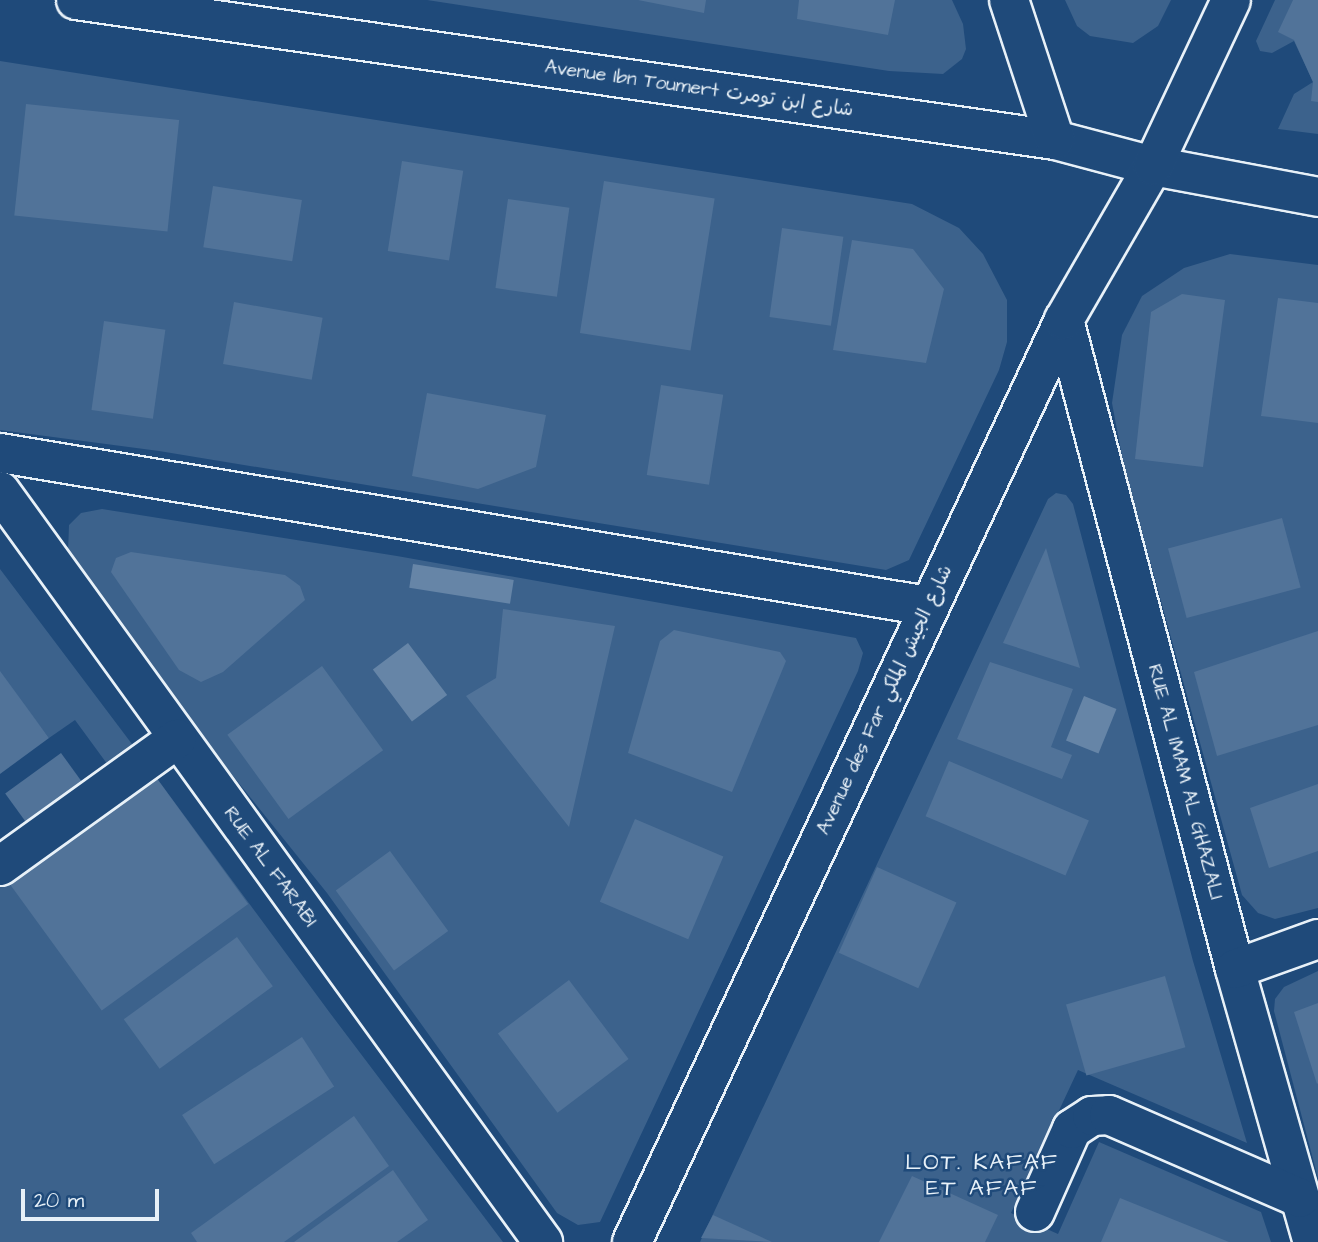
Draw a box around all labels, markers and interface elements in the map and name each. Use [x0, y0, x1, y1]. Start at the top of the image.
street label: Avenue Ibn Toumert شارع ابن تومرت [543, 56, 855, 122]
street label: Avenue des Far شارع الجيش الملكي [812, 562, 958, 838]
street label: RUE AL IMAM AL GHAZALI [1143, 662, 1227, 902]
street label: RUE AL FARABI [219, 802, 321, 932]
district label: LOT. KAFAF ET AFAF [907, 1148, 1057, 1202]
scale bar [24, 1176, 163, 1220]
text: 20 m [34, 1186, 84, 1215]

